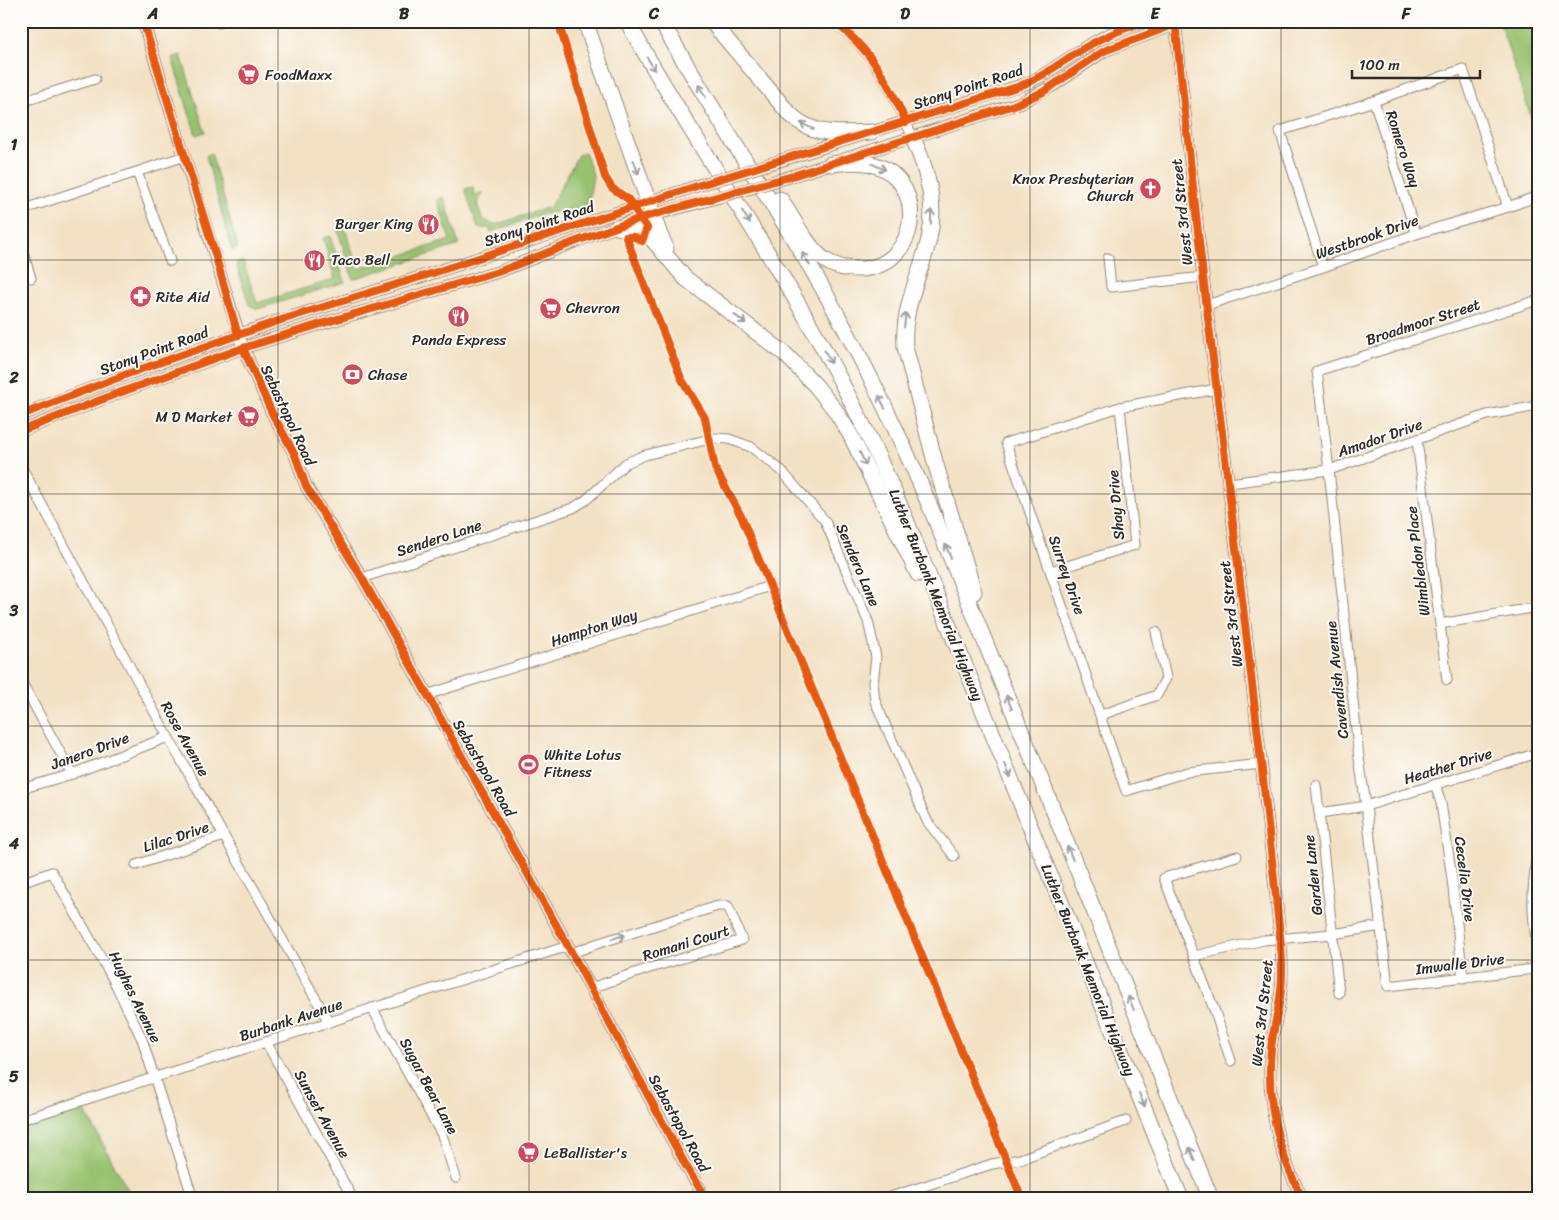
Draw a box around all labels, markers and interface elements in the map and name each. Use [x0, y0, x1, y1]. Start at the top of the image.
text: A [147, 0, 158, 28]
text: B [399, 0, 410, 28]
text: C [648, 0, 660, 28]
text: D [900, 0, 910, 28]
text: E [1151, 0, 1161, 28]
text: F [1401, 0, 1412, 28]
scale bar [1352, 48, 1479, 80]
text: 100 m [1359, 52, 1400, 78]
one-way arrow [647, 56, 657, 70]
street label: Stony Point Road [910, 57, 1027, 117]
place label: FoodMaxx [265, 62, 332, 88]
supermarket icon: FoodMaxx [237, 63, 261, 87]
one-way arrow [697, 84, 707, 98]
street label: Romero Way [1378, 107, 1428, 191]
one-way arrow [800, 121, 815, 131]
text: 1 [11, 130, 18, 159]
street label: West 3rd Street [1163, 157, 1201, 267]
one-way arrow [632, 159, 641, 175]
one-way arrow [871, 163, 886, 173]
place label: Knox Presbyterian Church [1013, 166, 1134, 209]
church icon: Knox Presbyterian Church [1138, 176, 1162, 200]
street label: Stony Point Road [481, 194, 598, 254]
street label: Westbrook Drive [1312, 207, 1422, 267]
one-way arrow [927, 209, 936, 225]
one-way arrow [740, 210, 751, 224]
place label: Burger King [335, 211, 413, 237]
restaurant icon: Burger King [417, 212, 441, 236]
place label: Taco Bell [331, 247, 391, 273]
restaurant icon: Taco Bell [303, 248, 327, 272]
one-way arrow [800, 252, 810, 266]
place label: Rite Aid [156, 284, 210, 310]
pharmacy icon: Rite Aid [128, 285, 152, 309]
street label: Broadmoor Street [1362, 291, 1484, 353]
place label: Chevron [566, 295, 620, 321]
supermarket icon: Chevron [538, 296, 562, 320]
restaurant icon: Panda Express [447, 305, 471, 329]
one-way arrow [901, 312, 911, 328]
one-way arrow [733, 314, 746, 325]
street label: Stony Point Road [96, 319, 213, 383]
place label: Panda Express [412, 327, 506, 353]
one-way arrow [824, 349, 833, 364]
street label: Sebastopol Road [253, 360, 323, 471]
place label: Chase [368, 362, 408, 388]
text: 2 [8, 363, 19, 392]
bank icon: Chase [340, 363, 364, 387]
one-way arrow [877, 395, 887, 410]
place label: M D Market [155, 404, 233, 430]
supermarket icon: M D Market [236, 405, 260, 429]
street label: Amador Drive [1333, 411, 1426, 465]
one-way arrow [859, 451, 868, 466]
street label: Shay Drive [1100, 469, 1132, 541]
street label: Luther Burbank Memorial Highway [881, 485, 991, 705]
street label: Wimbledon Place [1398, 504, 1438, 618]
street label: Sendero Lane [393, 512, 485, 564]
street label: Sendero Lane [829, 519, 887, 611]
street label: Surrey Drive [1041, 532, 1093, 619]
one-way arrow [942, 544, 952, 559]
street label: West 3rd Street [1212, 559, 1250, 669]
text: 3 [9, 596, 19, 625]
street label: Hampton Way [547, 602, 641, 654]
street label: Cavendish Avenue [1318, 620, 1356, 740]
one-way arrow [1003, 695, 1013, 710]
street label: Rose Avenue [153, 696, 217, 782]
street label: Sebastopol Road [445, 714, 523, 823]
street label: Janero Drive [46, 725, 133, 778]
street label: Heather Drive [1400, 740, 1496, 792]
place label: White Lotus Fitness [544, 742, 621, 785]
sports icon: White Lotus Fitness [516, 752, 540, 776]
one-way arrow [1004, 763, 1013, 779]
street label: Lilac Drive [140, 814, 213, 860]
text: 4 [8, 829, 19, 858]
street label: Garden Lane [1296, 833, 1330, 917]
street label: Cecelia Drive [1447, 835, 1483, 923]
one-way arrow [1065, 845, 1074, 861]
street label: Luther Burbank Memorial Highway [1033, 860, 1143, 1080]
street label: Romani Court [639, 917, 733, 969]
one-way arrow [610, 931, 626, 941]
street label: Hughes Avenue [101, 946, 169, 1048]
street label: Imwalle Drive [1413, 946, 1506, 982]
street label: West 3rd Street [1243, 958, 1281, 1068]
street label: Burbank Avenue [236, 991, 346, 1049]
one-way arrow [1126, 996, 1136, 1011]
street label: Sugar Bear Lane [392, 1033, 466, 1139]
text: 5 [9, 1062, 19, 1091]
street label: Sunset Avenue [287, 1065, 357, 1163]
street label: Sebastopol Road [641, 1069, 717, 1178]
one-way arrow [1137, 1092, 1147, 1107]
place label: LeBallister's [544, 1140, 628, 1166]
supermarket icon: LeBallister's [516, 1141, 540, 1165]
one-way arrow [1187, 1146, 1196, 1161]

